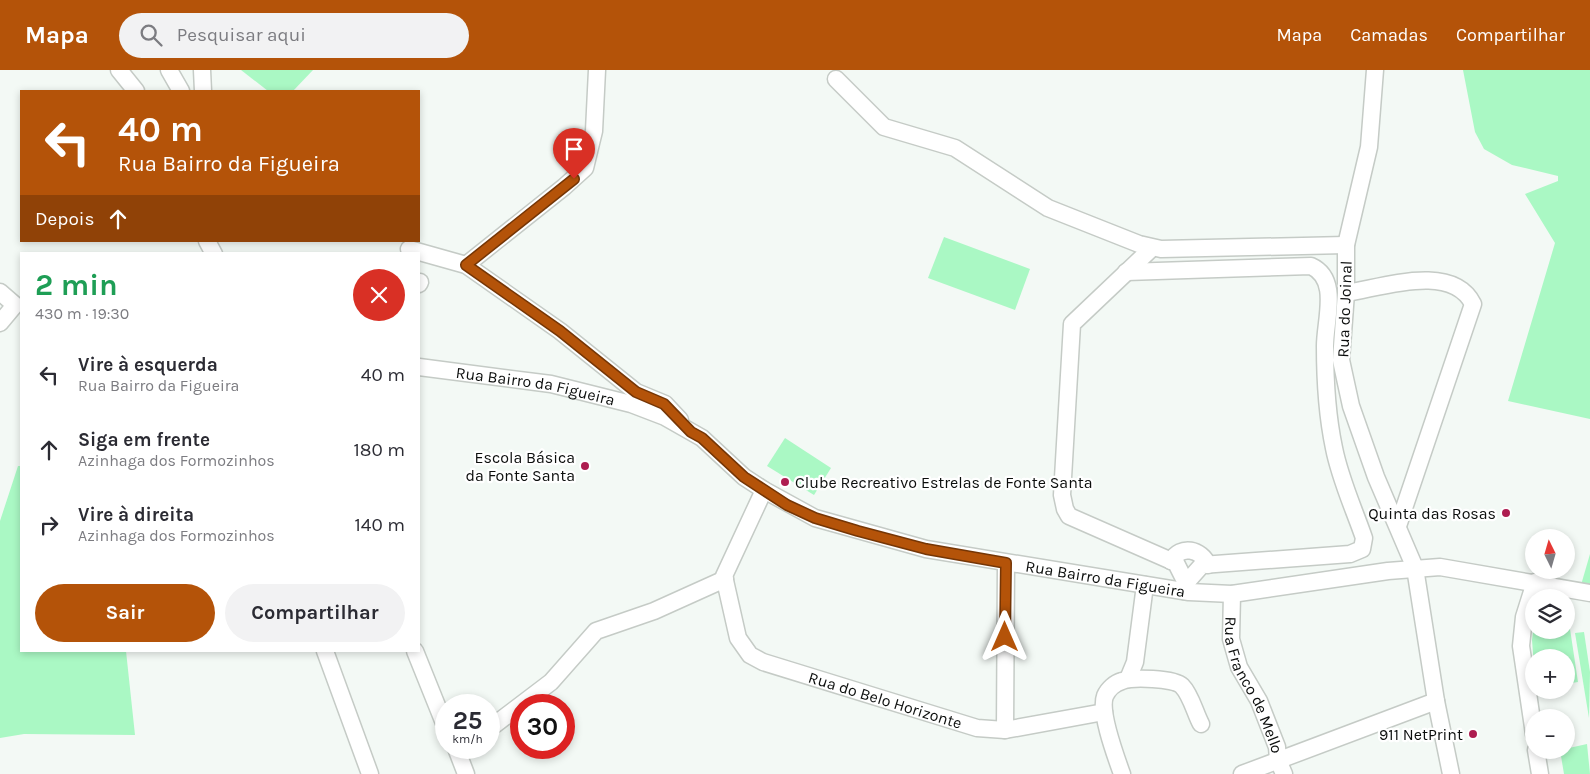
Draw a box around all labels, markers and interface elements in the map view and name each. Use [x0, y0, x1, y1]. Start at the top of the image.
search box [119, 13, 469, 58]
text: Mapa [25, 21, 89, 49]
icon: search [137, 21, 165, 49]
text: Pesquisar aqui [177, 24, 306, 46]
text: Mapa [1277, 24, 1322, 46]
text: Camadas [1350, 24, 1428, 46]
text: Compartilhar [1456, 24, 1565, 46]
text: 40 m [118, 109, 203, 150]
icon: left [35, 110, 100, 175]
pin [553, 128, 595, 179]
icon: arrive [560, 135, 588, 163]
text: Rua Bairro da Figueira [118, 151, 340, 177]
icon: ahead [104, 205, 132, 233]
text: Depois [35, 208, 94, 230]
street label: Rua do Joinal [1333, 260, 1356, 358]
text: 2 min [35, 267, 118, 303]
button: close [353, 269, 405, 321]
text: 430 m · 19:30 [35, 304, 129, 323]
text: Vire à esquerda [78, 354, 218, 376]
icon: left [35, 361, 63, 389]
street label: Rua Bairro da Figueira [455, 363, 617, 410]
text: 40 m [361, 364, 405, 386]
text: Rua Bairro da Figueira [78, 376, 239, 395]
text: Siga em frente [78, 429, 210, 451]
icon: ahead [35, 436, 63, 464]
text: 180 m [353, 439, 405, 461]
place label: Escola Básica da Fonte Santa [466, 448, 575, 485]
text: Azinhaga dos Formozinhos [78, 451, 275, 470]
marker: Escola Básica da Fonte Santa [579, 460, 591, 472]
place label: Clube Recreativo Estrelas de Fonte Santa [795, 473, 1093, 492]
marker: Clube Recreativo Estrelas de Fonte Santa [779, 476, 791, 488]
text: Vire à direita [78, 504, 194, 526]
place label: Quinta das Rosas [1368, 504, 1496, 523]
marker: Quinta das Rosas [1500, 507, 1512, 519]
icon: right [35, 511, 63, 539]
text: 140 m [355, 514, 405, 536]
text: Azinhaga dos Formozinhos [78, 526, 275, 545]
north arrow [1525, 529, 1575, 579]
map controls [1525, 529, 1575, 759]
street label: Rua Bairro da Figueira [1024, 556, 1187, 601]
button: Sair [35, 584, 215, 642]
button: Compartilhar [225, 584, 405, 642]
button: layers [1525, 589, 1575, 639]
position arrow [978, 610, 1030, 662]
street label: Rua Franco de Mello [1221, 616, 1286, 754]
button: + [1525, 649, 1575, 699]
street label: Rua do Belo Horizonte [806, 668, 964, 733]
speed limit sign: 30 [510, 694, 575, 759]
text: 25 [453, 706, 482, 735]
button: − [1525, 709, 1575, 759]
place label: 911 NetPrint [1379, 725, 1463, 744]
marker: 911 NetPrint [1467, 728, 1479, 740]
text: km/h [452, 732, 483, 746]

